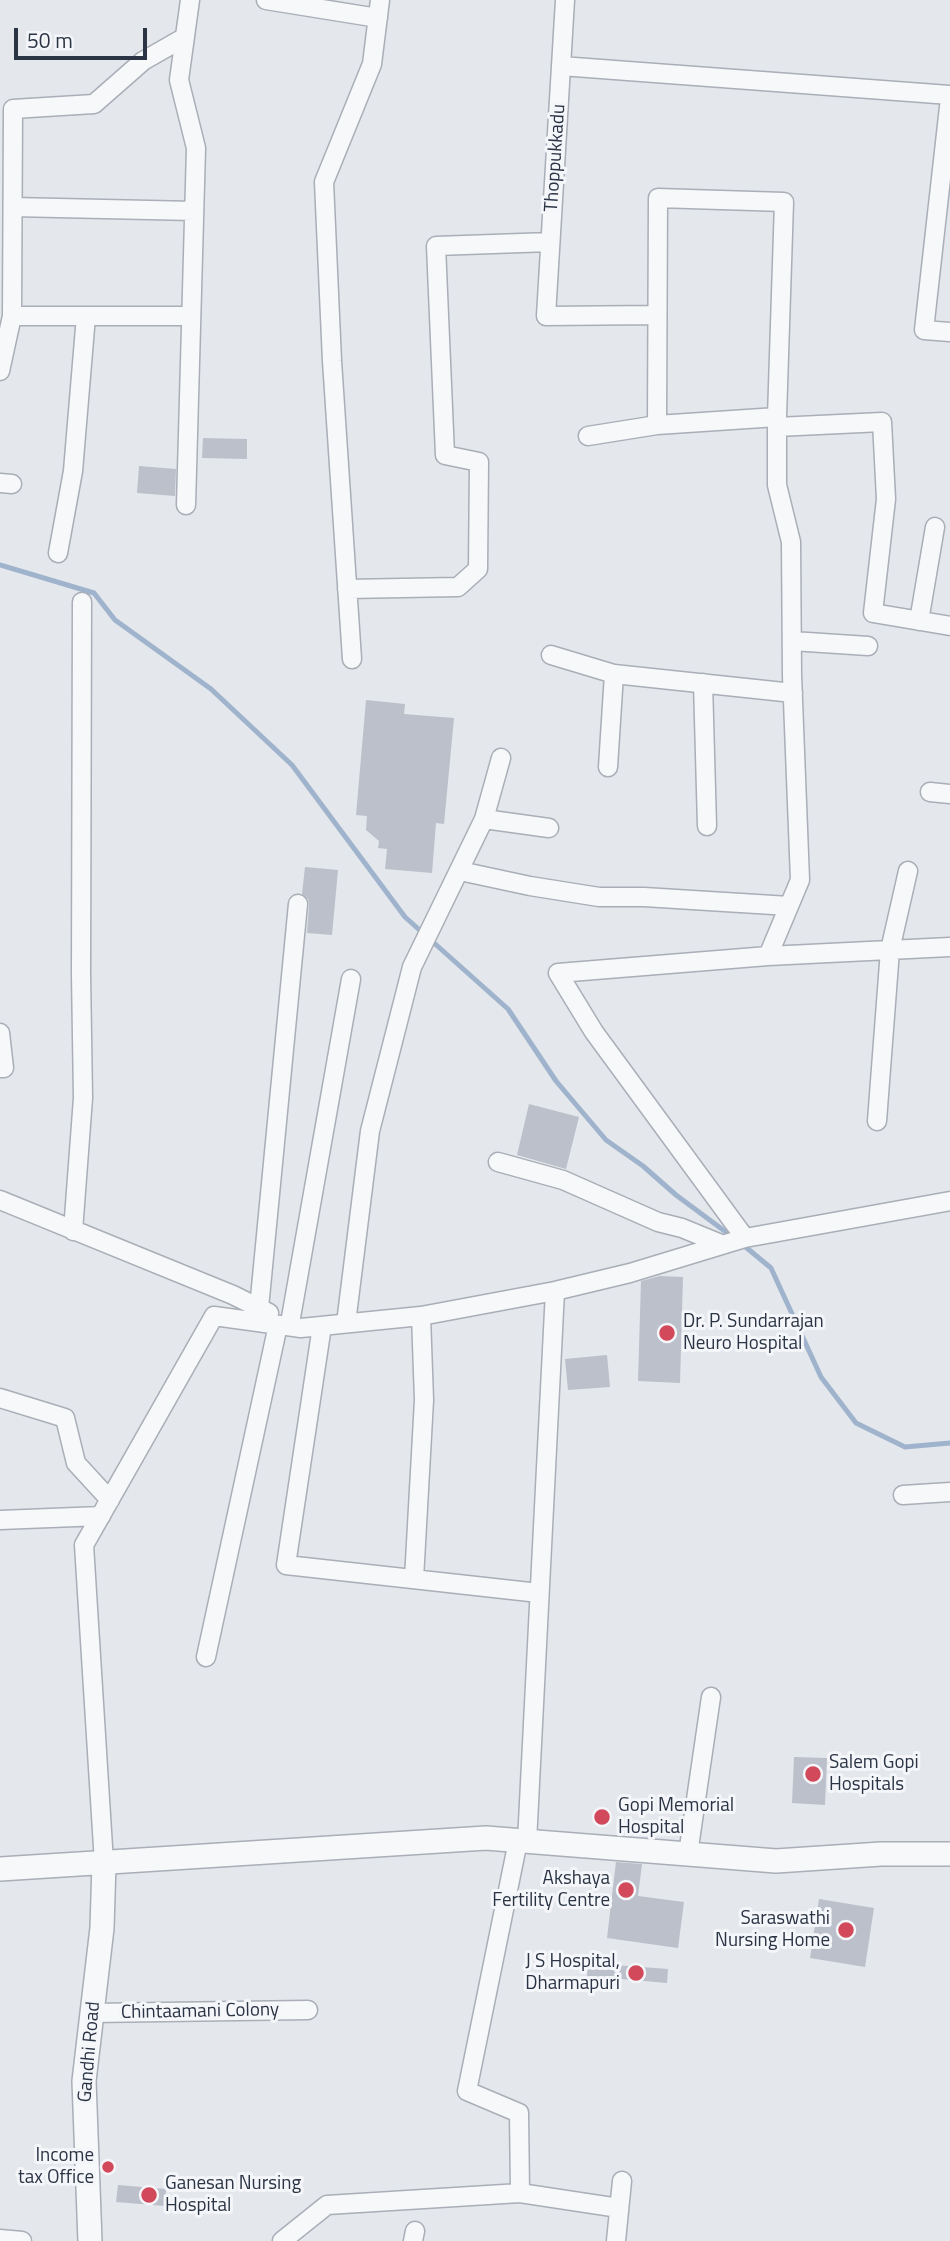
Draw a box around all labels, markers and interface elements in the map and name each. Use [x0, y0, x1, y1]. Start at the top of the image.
scale bar [18, 14, 150, 58]
text: 50 m [27, 24, 73, 56]
street label: Thoppukkadu [541, 103, 571, 213]
place label: Dr. P. Sundarrajan Neuro Hospital [683, 1311, 824, 1355]
marker: Dr. P. Sundarrajan Neuro Hospital [657, 1323, 677, 1343]
place label: Salem Gopi Hospitals [829, 1752, 919, 1796]
marker: Salem Gopi Hospitals [803, 1764, 823, 1784]
place label: Gopi Memorial Hospital [618, 1795, 734, 1839]
marker: Gopi Memorial Hospital [592, 1807, 612, 1827]
place label: Akshaya Fertility Centre [492, 1868, 610, 1912]
marker: Akshaya Fertility Centre [616, 1880, 636, 1900]
place label: Saraswathi Nursing Home [715, 1908, 830, 1952]
marker: Saraswathi Nursing Home [836, 1920, 856, 1940]
place label: J S Hospital, Dharmapuri [525, 1951, 620, 1995]
marker: J S Hospital, Dharmapuri [626, 1963, 646, 1983]
street label: Chintaamani Colony [121, 1999, 279, 2025]
street label: Gandhi Road [74, 2001, 106, 2103]
place label: Income tax Office [18, 2145, 94, 2189]
marker: Income tax Office [100, 2159, 116, 2175]
place label: Ganesan Nursing Hospital [165, 2173, 301, 2217]
marker: Ganesan Nursing Hospital [139, 2185, 159, 2205]

